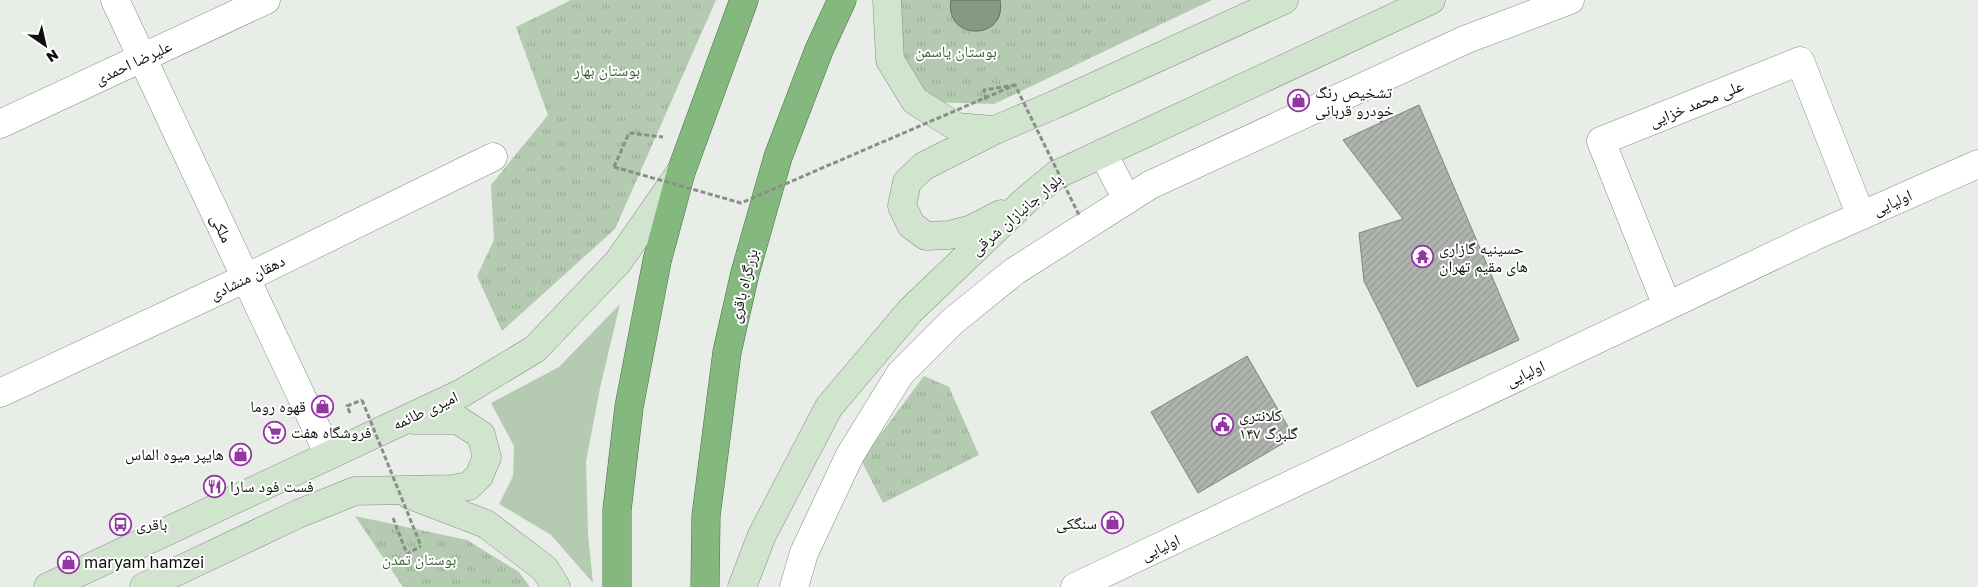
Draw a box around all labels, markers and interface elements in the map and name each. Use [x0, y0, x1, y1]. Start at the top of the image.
north arrow [20, 20, 70, 70]
street label: علیرضا احمدی [91, 35, 175, 89]
park label: بوستان یاسمن [915, 41, 997, 62]
text: N [43, 46, 62, 66]
park label: بوستان بهار [573, 60, 640, 81]
street label: علی محمد خزایی [1646, 75, 1747, 132]
place label: تشخیص رنگ خودرو قربانی [1315, 82, 1394, 121]
shop icon: تشخیص رنگ خودرو قربانی [1287, 89, 1311, 113]
street label: بلوار جانبازان شرقی [966, 169, 1067, 260]
street label: اولیایی [1869, 185, 1915, 220]
street label: ملکی [206, 210, 237, 246]
place label: حسینیه گازاری های مقیم تهران [1439, 238, 1528, 277]
temple icon: حسینیه گازاری های مقیم تهران [1411, 245, 1435, 269]
street label: بزرگراه باقری [724, 247, 763, 326]
street label: دهقان منشادی [206, 250, 288, 305]
street label: اولیایی [1502, 355, 1548, 392]
street label: امیری طائمه [389, 386, 461, 435]
shop icon: قهوه روما [310, 394, 334, 418]
place label: قهوه روما [250, 396, 306, 416]
place label: کلانتری ۱۴۷ گلبرگ [1239, 405, 1298, 443]
public building icon: کلانتری ۱۴۷ گلبرگ [1211, 412, 1235, 436]
supermarket icon: فروشگاه هفت [263, 420, 287, 444]
place label: فروشگاه هفت [291, 422, 372, 442]
shop icon: هایپر میوه الماس [228, 442, 252, 466]
place label: هایپر میوه الماس [125, 444, 224, 465]
restaurant icon: فست فود سارا [202, 474, 226, 498]
place label: فست فود سارا [230, 476, 314, 496]
shop icon: سنگکی [1101, 511, 1125, 535]
bus stop icon: باقری [108, 512, 132, 536]
place label: سنگکی [1056, 513, 1097, 534]
place label: باقری [136, 514, 168, 535]
street label: اولیایی [1137, 529, 1183, 566]
park label: بوستان تمدن [382, 549, 456, 570]
shop icon: maryam hamzei [56, 550, 80, 574]
place label: maryam hamzei [84, 552, 204, 572]

